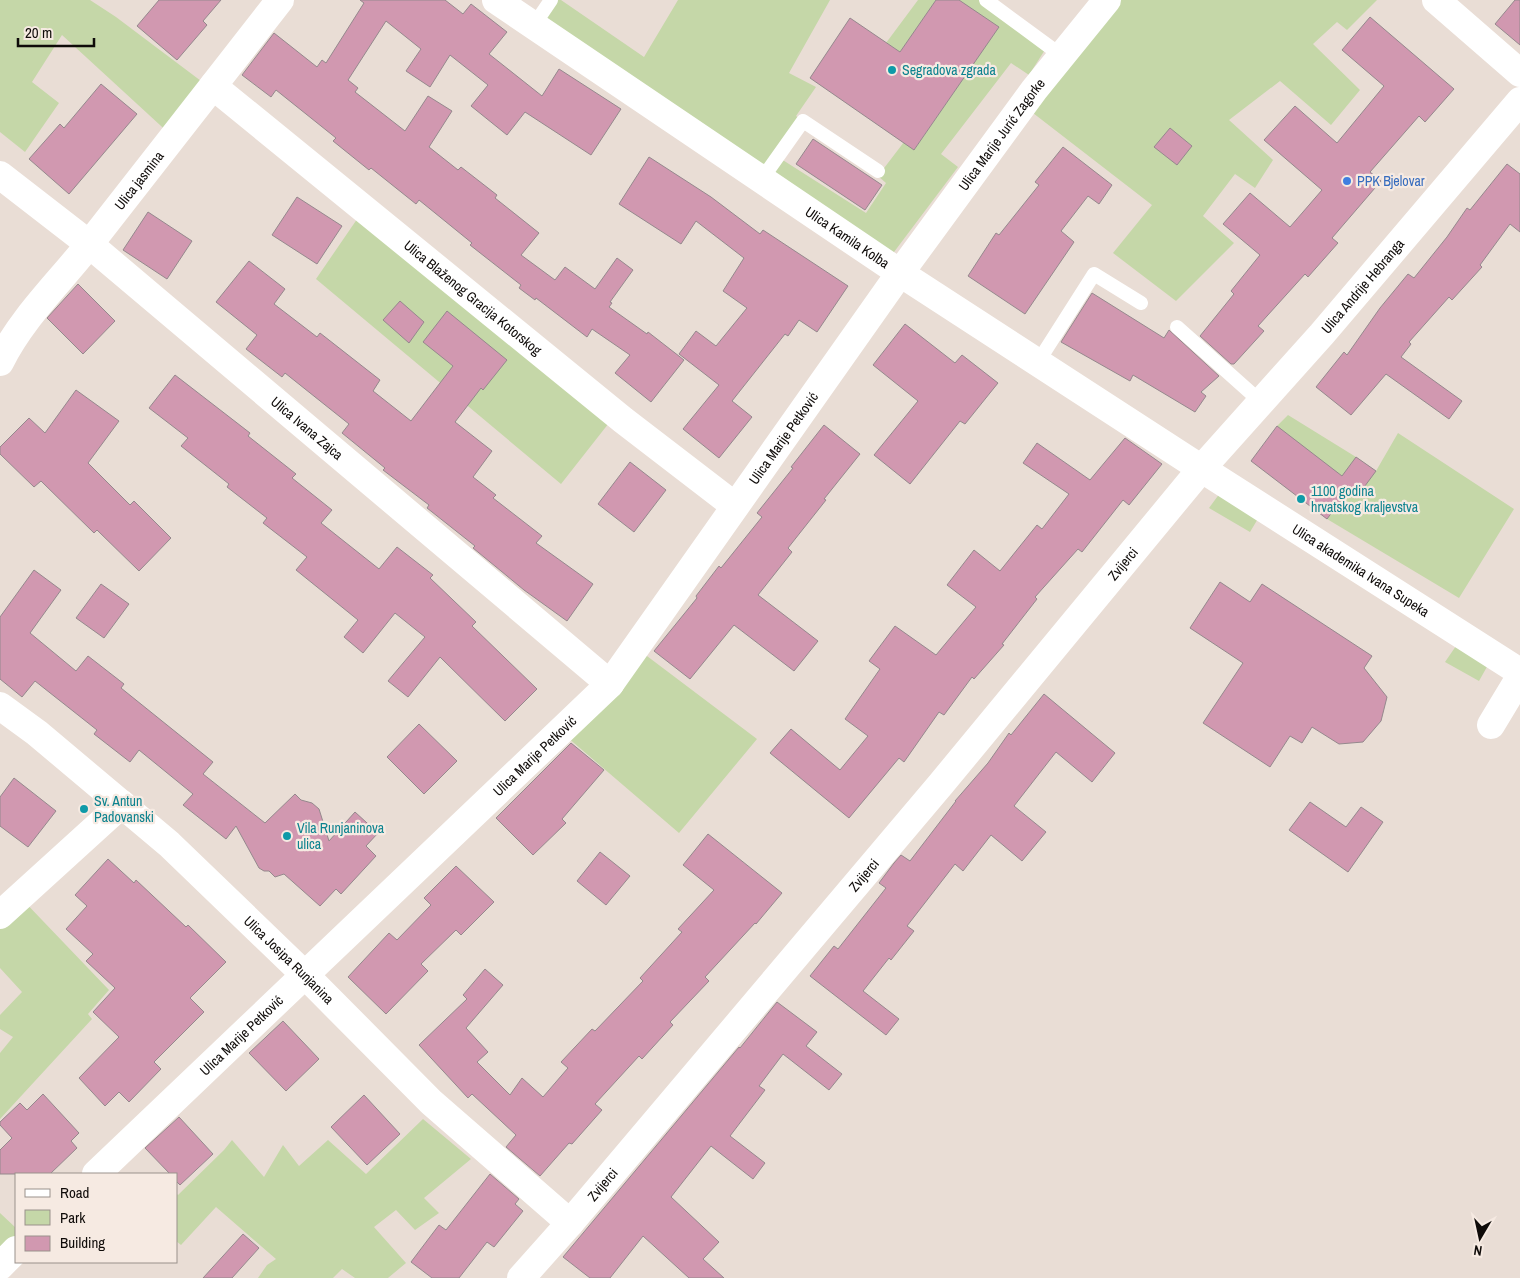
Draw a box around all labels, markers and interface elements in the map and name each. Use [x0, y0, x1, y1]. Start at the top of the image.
scale bar [18, 15, 94, 47]
text: 20 m [25, 22, 52, 43]
place label: Segradova zgrada [902, 61, 996, 79]
marker: Segradova zgrada [886, 64, 898, 76]
street label: Ulica Marije Jurić Zagorke [954, 75, 1049, 194]
street label: Ulica jasmina [111, 147, 168, 213]
place label: PPK Bjelovar [1357, 172, 1425, 190]
marker: PPK Bjelovar [1341, 175, 1353, 187]
street label: Ulica Kamila Kolba [802, 203, 893, 273]
street label: Ulica Andrije Hebranga [1317, 235, 1408, 337]
street label: Ulica Blaženog Gracija Kotorskog [400, 236, 546, 359]
street label: Ulica Marije Petković [745, 388, 822, 488]
street label: Ulica Ivana Zajca [267, 393, 347, 464]
place label: 1100 godina hrvatskog kraljevstva [1311, 482, 1419, 516]
marker: 1100 godina hrvatskog kraljevstva [1295, 493, 1307, 505]
street label: Ulica akademika Ivana Supeka [1289, 520, 1433, 621]
street label: Zvijerci [1104, 544, 1142, 584]
street label: Ulica Marije Petković [489, 712, 580, 800]
place label: Sv. Antun Padovanski [94, 792, 154, 826]
marker: Sv. Antun Padovanski [78, 803, 90, 815]
place label: Vila Runjaninova ulica [297, 819, 385, 853]
marker: Vila Runjaninova ulica [281, 830, 293, 842]
street label: Zvijerci [845, 855, 883, 895]
street label: Ulica Josipa Runjanina [240, 912, 338, 1008]
street label: Ulica Marije Petković [196, 991, 287, 1079]
street label: Zvijerci [583, 1164, 622, 1205]
legend [15, 1173, 178, 1263]
text: Road [60, 1182, 89, 1203]
text: Park [60, 1207, 86, 1228]
north arrow [1455, 1213, 1505, 1263]
text: Building [60, 1232, 105, 1253]
text: N [1472, 1241, 1483, 1260]

